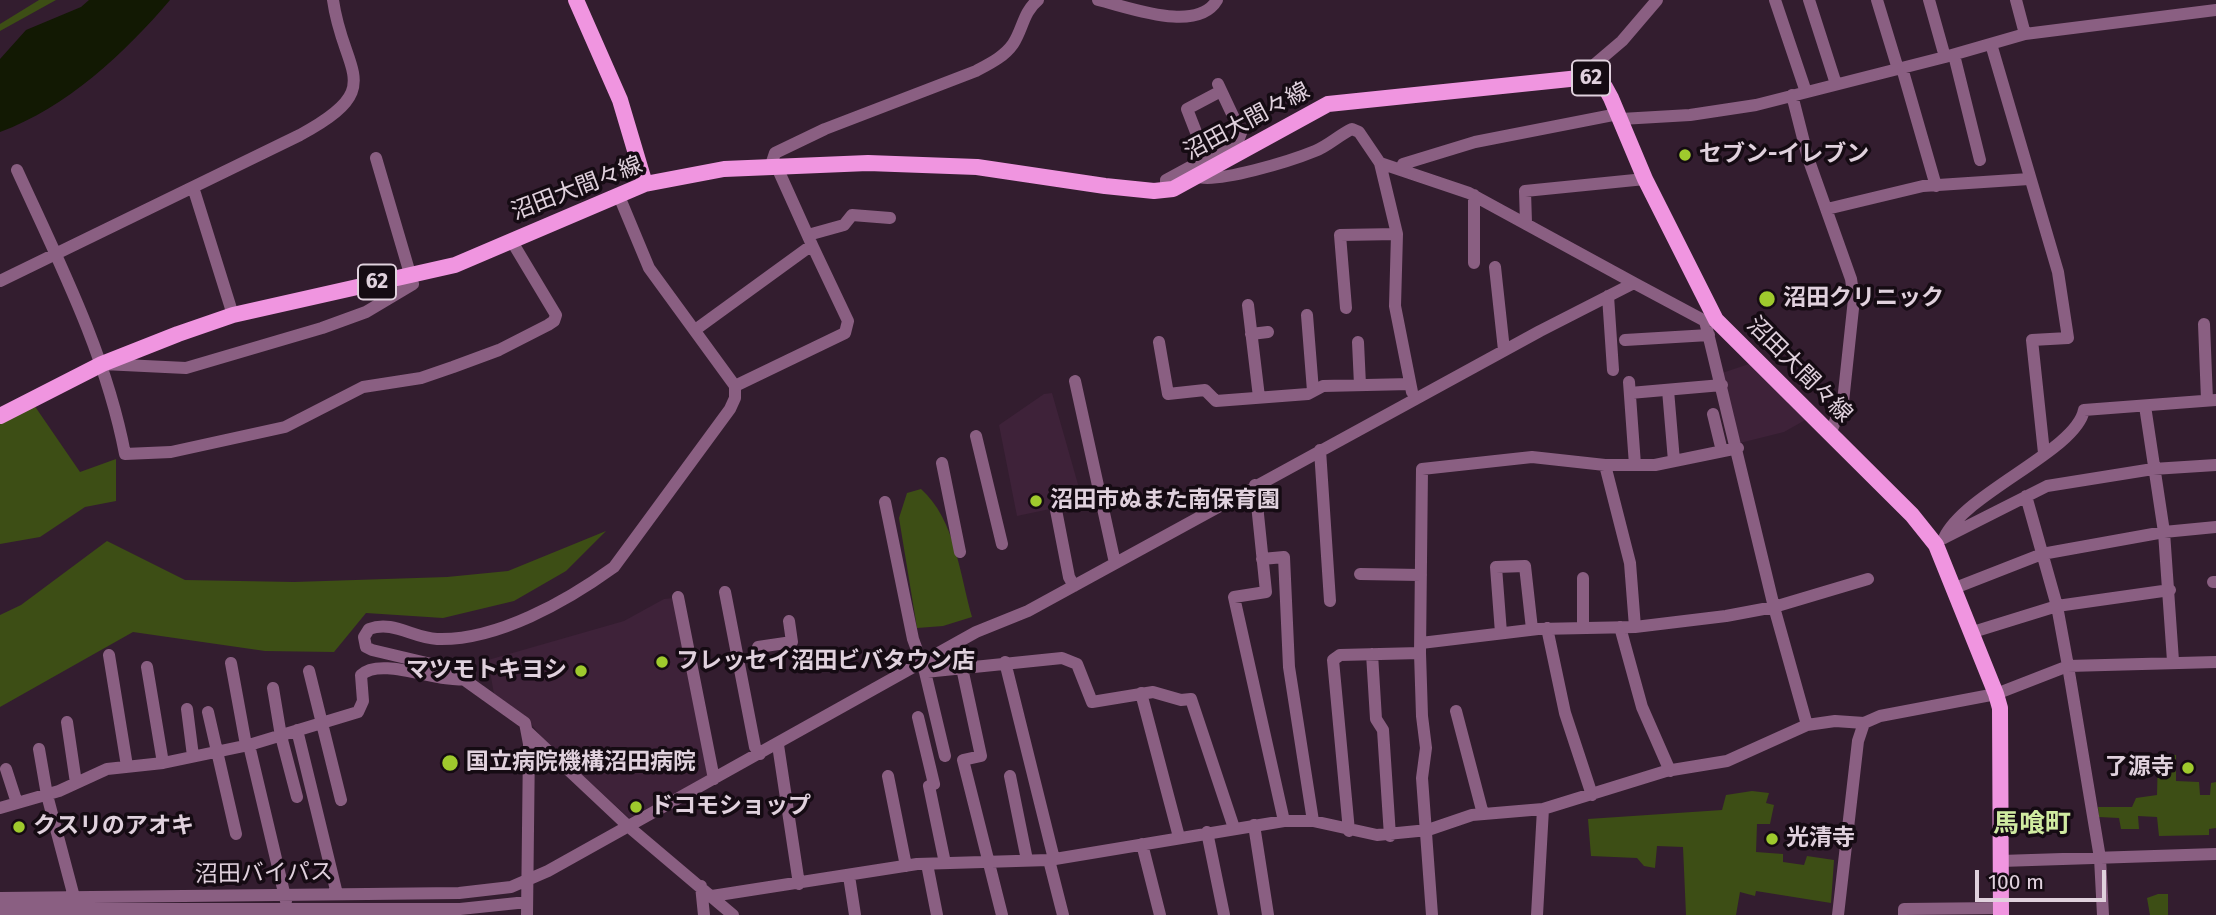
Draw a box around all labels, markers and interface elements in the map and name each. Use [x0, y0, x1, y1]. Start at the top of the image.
road number: 62 [1572, 60, 1610, 96]
street label: 沼田大間々線 [1180, 77, 1314, 167]
place label: セブン-イレブン [1699, 141, 1869, 169]
marker: セブン-イレブン [1677, 147, 1693, 163]
street label: 沼田大間々線 [508, 151, 646, 227]
road number: 62 [358, 264, 396, 300]
place label: 沼田クリニック [1783, 285, 1944, 313]
marker: 沼田クリニック [1757, 289, 1777, 309]
street label: 沼田大間々線 [1740, 311, 1858, 429]
place label: 沼田市ぬまた南保育園 [1050, 487, 1280, 515]
marker: 沼田市ぬまた南保育園 [1028, 493, 1044, 509]
place label: フレッセイ沼田ビバタウン店 [676, 648, 975, 676]
marker: フレッセイ沼田ビバタウン店 [654, 654, 670, 670]
place label: マツモトキヨシ [406, 657, 567, 685]
marker: マツモトキヨシ [573, 663, 589, 679]
place label: 国立病院機構沼田病院 [466, 749, 696, 777]
marker: 国立病院機構沼田病院 [440, 753, 460, 773]
place label: 了源寺 [2105, 754, 2174, 782]
marker: 了源寺 [2180, 760, 2196, 776]
place label: ドコモショップ [650, 793, 811, 821]
marker: ドコモショップ [628, 799, 644, 815]
district label: 馬喰町 [1993, 809, 2071, 841]
place label: クスリのアオキ [33, 813, 194, 841]
marker: クスリのアオキ [11, 819, 27, 835]
place label: 光清寺 [1786, 825, 1855, 853]
marker: 光清寺 [1764, 831, 1780, 847]
scale bar [1978, 856, 2109, 900]
street label: 沼田バイパス [195, 859, 333, 889]
text: 100 m [1988, 869, 2044, 895]

